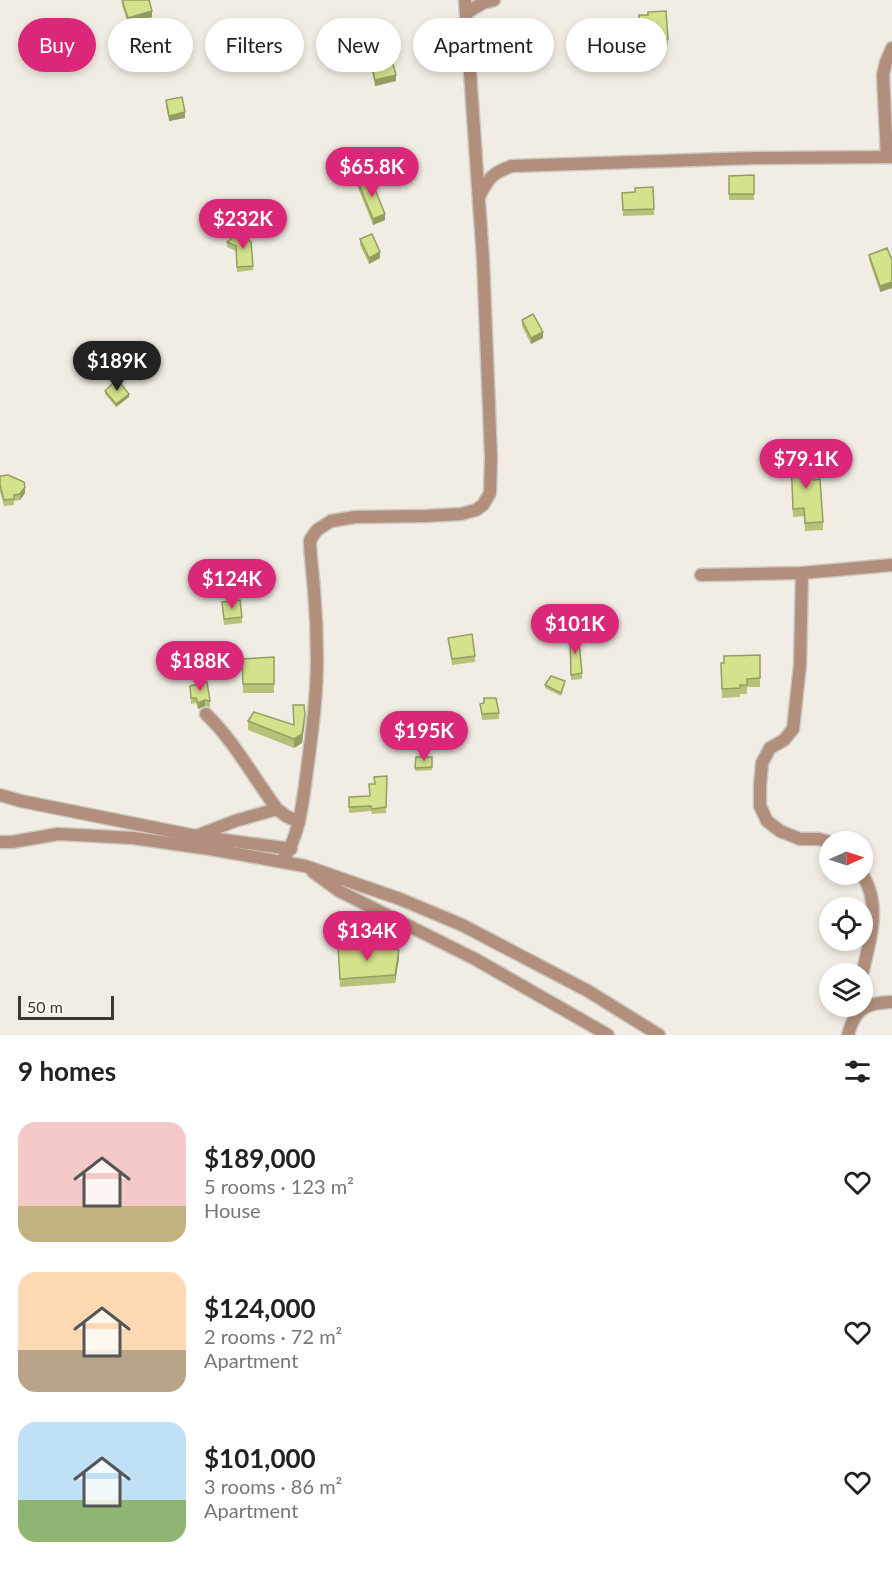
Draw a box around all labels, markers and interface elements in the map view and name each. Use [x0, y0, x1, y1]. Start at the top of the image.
chip: Buy [18, 18, 96, 72]
chip: Rent [108, 18, 193, 72]
chip: Filters [205, 18, 304, 72]
chip: New [316, 18, 401, 72]
chip: Apartment [413, 18, 554, 72]
chip: House [566, 18, 667, 72]
pin: $65.8K [323, 147, 421, 198]
text: $65.8K [340, 154, 404, 178]
pin: $232K [201, 199, 285, 250]
text: $232K [213, 206, 273, 230]
pin: $189K [75, 341, 159, 392]
text: $189K [87, 348, 147, 372]
pin: $79.1K [757, 439, 855, 490]
text: $79.1K [774, 446, 838, 470]
pin: $124K [190, 559, 274, 610]
text: $124K [202, 566, 262, 590]
pin: $101K [533, 604, 617, 655]
text: $101K [545, 611, 605, 635]
pin: $188K [158, 641, 242, 692]
text: $188K [170, 648, 230, 672]
pin: $195K [382, 711, 466, 762]
text: $195K [394, 718, 454, 742]
north arrow [819, 831, 873, 885]
map controls [819, 831, 873, 1017]
button: locate [819, 897, 873, 951]
pin: $134K [325, 911, 409, 962]
text: $134K [337, 918, 397, 942]
button: layers [819, 963, 873, 1017]
scale bar [18, 993, 114, 1020]
text: 50 m [27, 997, 63, 1016]
text: 9 homes [18, 1055, 116, 1087]
icon: filters [841, 1055, 874, 1088]
text: $189,000 [204, 1142, 316, 1174]
icon: home [66, 1146, 138, 1218]
icon: heart [841, 1166, 874, 1199]
text: 5 rooms · 123 m² [204, 1174, 354, 1198]
text: House [204, 1198, 261, 1222]
text: $124,000 [204, 1292, 316, 1324]
icon: home [66, 1296, 138, 1368]
icon: heart [841, 1316, 874, 1349]
text: 2 rooms · 72 m² [204, 1324, 342, 1348]
text: Apartment [204, 1348, 298, 1372]
text: $101,000 [204, 1442, 316, 1474]
icon: home [66, 1446, 138, 1518]
icon: heart [841, 1466, 874, 1499]
text: 3 rooms · 86 m² [204, 1474, 342, 1498]
text: Apartment [204, 1498, 298, 1522]

